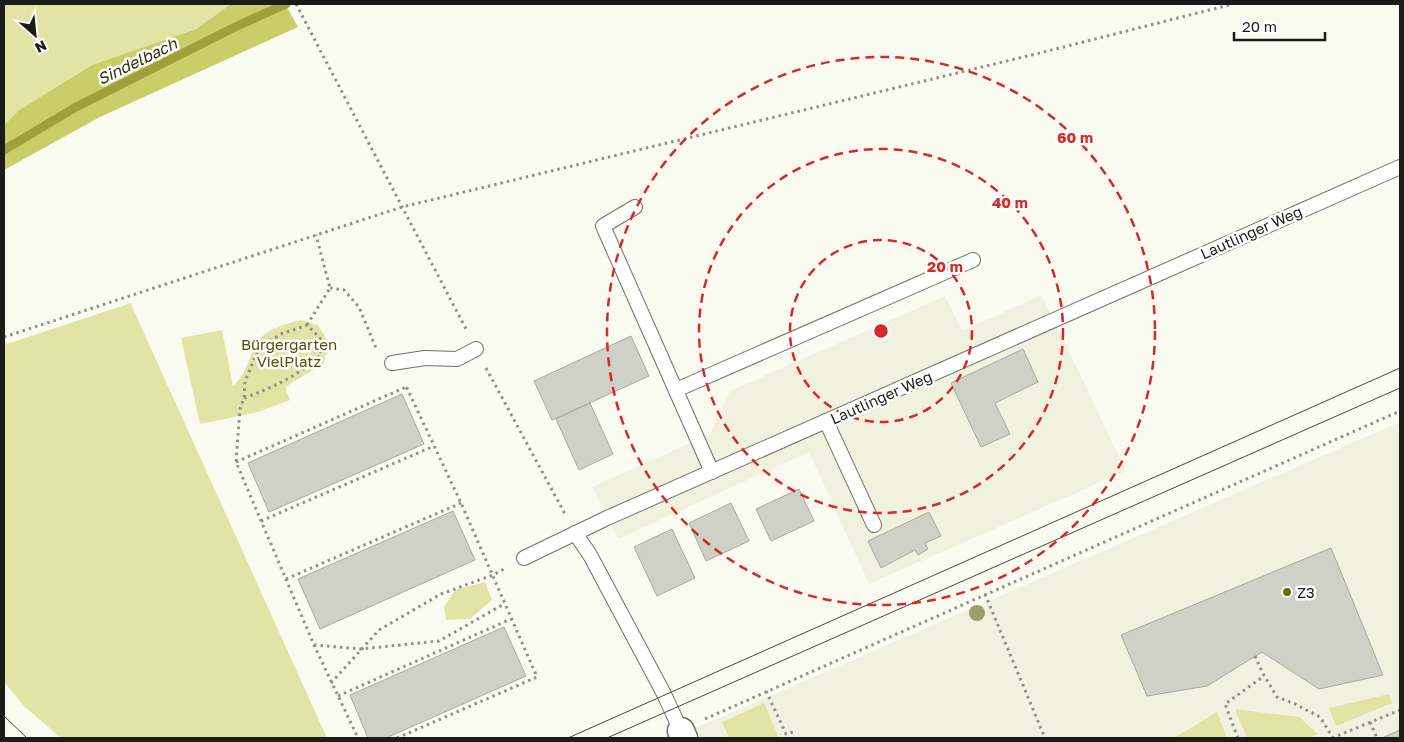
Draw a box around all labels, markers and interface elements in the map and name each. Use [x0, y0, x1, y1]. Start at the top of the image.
north arrow [10, 10, 60, 60]
scale bar [1234, 10, 1325, 42]
text: 20 m [1242, 17, 1277, 35]
water label: Sindelbach [94, 33, 181, 89]
text: N [33, 37, 50, 57]
text: 60 m [1057, 128, 1093, 146]
text: 40 m [992, 193, 1028, 211]
street label: Lautlinger Weg [1197, 201, 1305, 263]
text: 20 m [927, 257, 963, 275]
centre of rings [872, 322, 890, 340]
park label: Bürgergarten VielPlatz [241, 335, 337, 370]
street label: Lautlinger Weg [827, 366, 935, 428]
place label: Z3 [1297, 583, 1315, 601]
marker: Z3 [1281, 586, 1293, 598]

